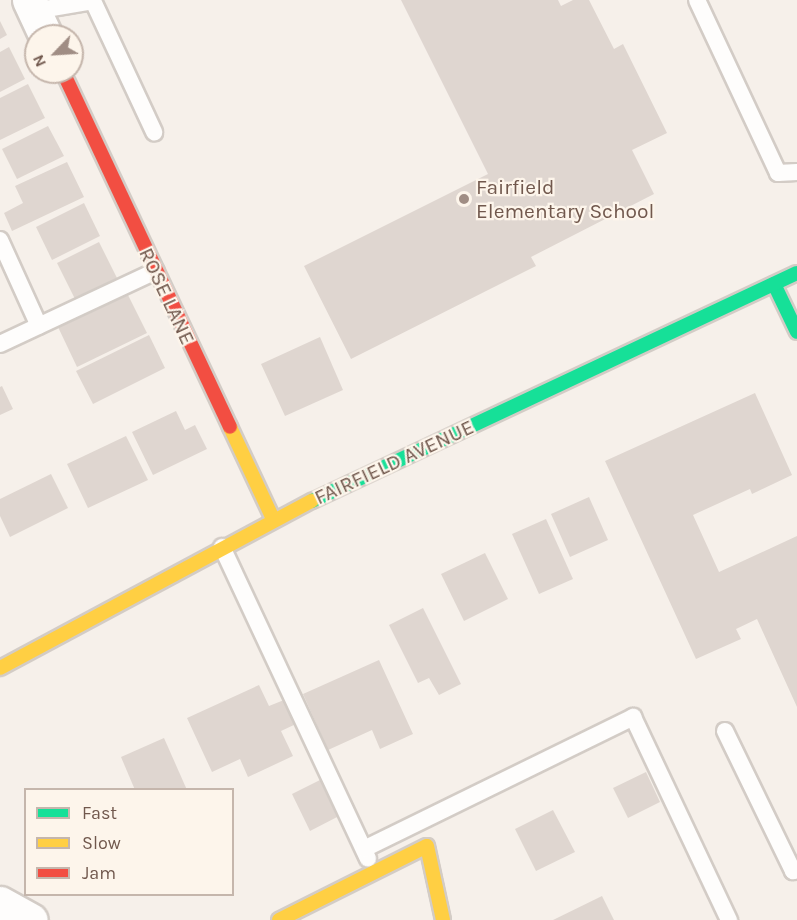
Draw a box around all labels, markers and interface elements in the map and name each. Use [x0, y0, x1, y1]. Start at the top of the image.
north arrow [24, 24, 84, 84]
text: N [28, 52, 50, 70]
place label: Fairfield Elementary School [476, 174, 654, 224]
marker: Fairfield Elementary School [457, 192, 471, 206]
street label: ROSE LANE [134, 244, 200, 348]
street label: FAIRFIELD AVENUE [310, 414, 478, 510]
legend [24, 788, 234, 896]
text: Fast [82, 802, 117, 824]
text: Slow [82, 832, 121, 854]
text: Jam [82, 862, 116, 884]

